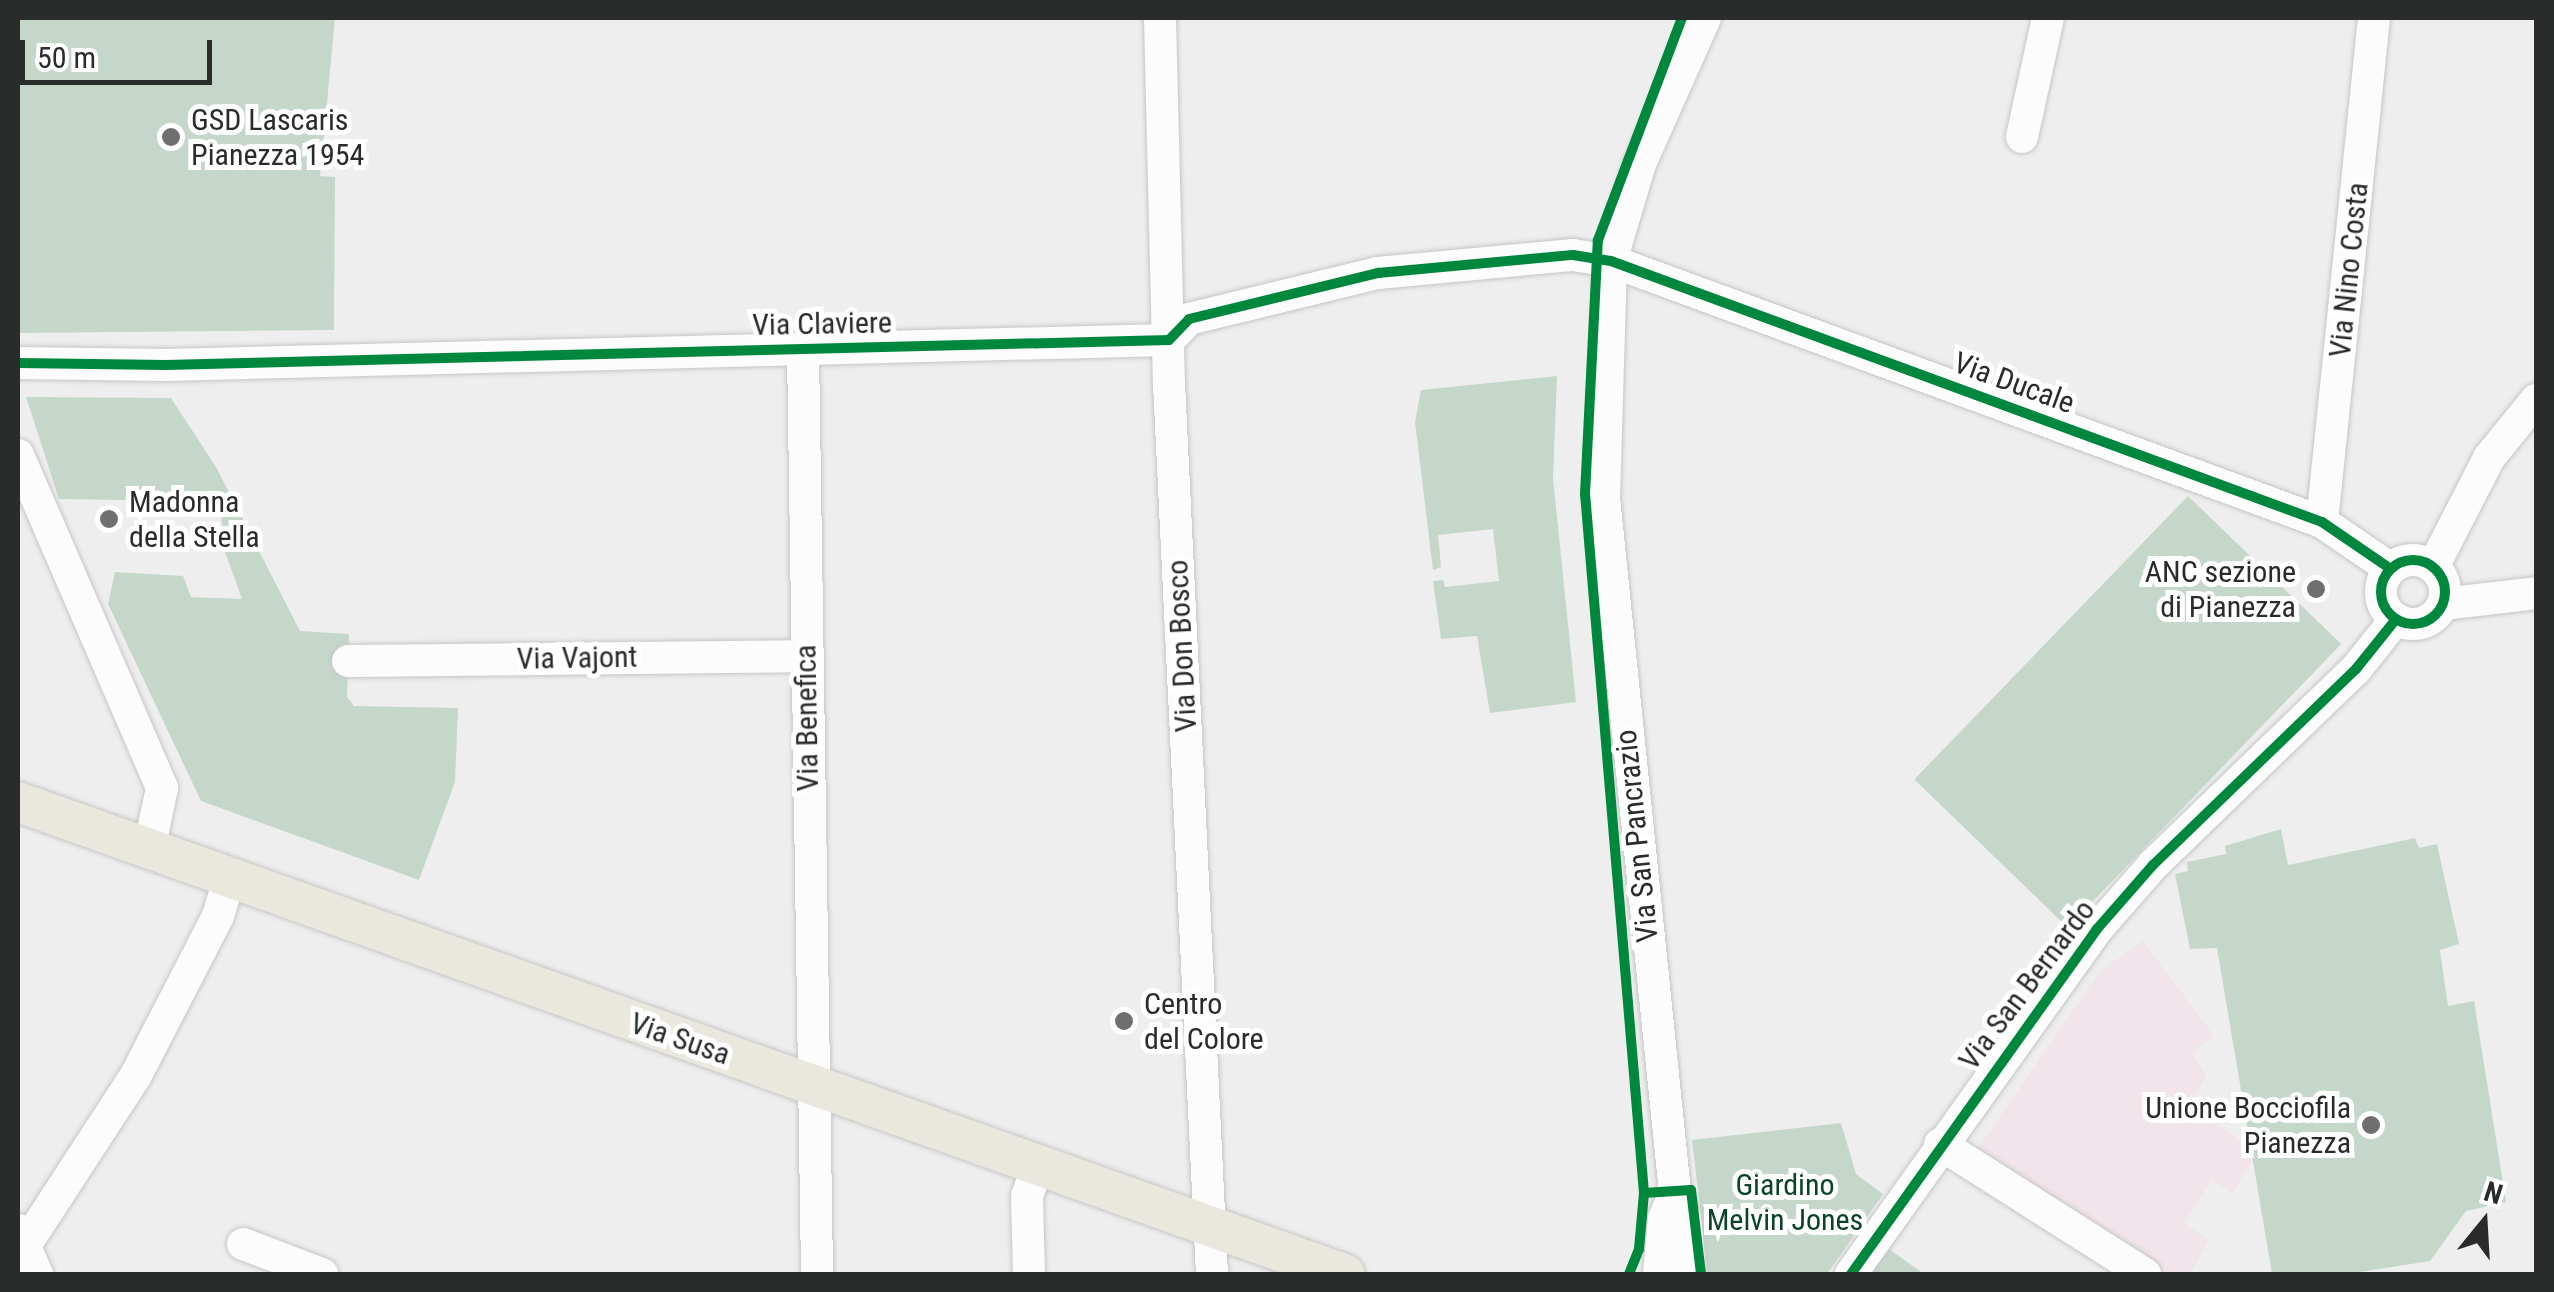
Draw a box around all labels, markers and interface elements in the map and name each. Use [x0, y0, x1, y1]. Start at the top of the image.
scale bar [25, 20, 218, 82]
text: 50 m [37, 40, 96, 75]
place label: GSD Lascaris Pianezza 1954 [191, 102, 364, 172]
marker: GSD Lascaris Pianezza 1954 [160, 126, 182, 148]
street label: Via Nino Costa [2322, 181, 2376, 359]
street label: Via Claviere [752, 305, 892, 343]
street label: Via Ducale [1949, 345, 2079, 421]
place label: Madonna della Stella [129, 484, 260, 554]
marker: Madonna della Stella [98, 508, 120, 530]
place label: ANC sezione di Pianezza [2145, 554, 2296, 624]
street label: Via Don Bosco [1160, 559, 1204, 733]
marker: ANC sezione di Pianezza [2305, 578, 2327, 600]
street label: Via Vajont [516, 639, 638, 677]
street label: Via Benefica [788, 644, 826, 792]
street label: Via San Pancrazio [1608, 728, 1666, 944]
street label: Via San Bernardo [1951, 893, 2103, 1077]
place label: Centro del Colore [1144, 986, 1264, 1056]
street label: Via Susa [625, 1005, 735, 1073]
marker: Centro del Colore [1113, 1010, 1135, 1032]
place label: Unione Bocciofila Pianezza [2145, 1090, 2351, 1160]
marker: Unione Bocciofila Pianezza [2360, 1114, 2382, 1136]
park label: Giardino Melvin Jones [1707, 1167, 1863, 1238]
north arrow [2434, 1172, 2534, 1272]
text: N [2480, 1175, 2507, 1211]

